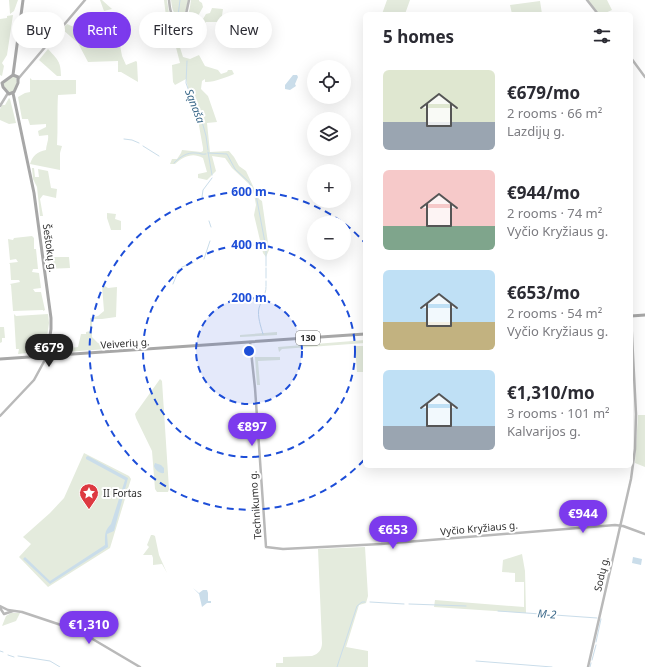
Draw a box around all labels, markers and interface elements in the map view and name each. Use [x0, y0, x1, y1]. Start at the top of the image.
chip: Buy [12, 12, 65, 48]
chip: Rent [73, 12, 131, 48]
chip: Filters [139, 12, 207, 48]
chip: New [215, 12, 272, 48]
text: 5 homes [383, 25, 454, 48]
icon: filters [591, 25, 613, 47]
map controls [307, 60, 351, 260]
button: locate [307, 60, 351, 104]
text: €679/mo [507, 81, 580, 104]
icon: home [415, 86, 463, 134]
water label: Sąnaša [182, 87, 209, 126]
text: 2 rooms · 66 m² [507, 104, 602, 122]
button: layers [307, 112, 351, 156]
text: Lazdijų g. [507, 122, 565, 140]
button: + [307, 164, 351, 208]
text: €944/mo [507, 181, 580, 204]
text: 600 m [231, 183, 267, 200]
icon: home [415, 186, 463, 234]
text: 2 rooms · 74 m² [507, 204, 602, 222]
button: − [307, 216, 351, 260]
text: Vyčio Kryžiaus g. [507, 222, 608, 240]
street label: Šeštokų g. [40, 223, 60, 273]
text: 400 m [231, 236, 267, 253]
text: €653/mo [507, 281, 580, 304]
icon: home [415, 286, 463, 334]
text: 200 m [231, 289, 267, 306]
text: 2 rooms · 54 m² [507, 304, 602, 322]
text: Vyčio Kryžiaus g. [507, 322, 608, 340]
road number: 130 [296, 331, 320, 345]
pin: €679 [25, 334, 73, 368]
street label: Veiverių g. [100, 334, 150, 352]
text: €679 [34, 338, 64, 356]
centre of rings [242, 344, 256, 358]
text: €1,310/mo [507, 381, 595, 404]
icon: home [415, 386, 463, 434]
text: 3 rooms · 101 m² [507, 404, 610, 422]
pin: €897 [228, 413, 276, 447]
text: €897 [237, 417, 267, 435]
text: Kalvarijos g. [507, 422, 581, 440]
street label: Technikumo g. [246, 470, 264, 540]
place icon: II Fortas [78, 482, 100, 510]
place label: II Fortas [103, 486, 142, 500]
pin: €944 [559, 500, 607, 534]
text: €944 [568, 504, 598, 522]
pin: €653 [369, 516, 417, 550]
street label: Vyčio Kryžiaus g. [440, 518, 518, 538]
text: €653 [378, 520, 408, 538]
street label: Sodų g. [590, 555, 612, 593]
water label: M-2 [537, 605, 557, 622]
pin: €1,310 [56, 611, 122, 645]
text: €1,310 [69, 615, 109, 633]

